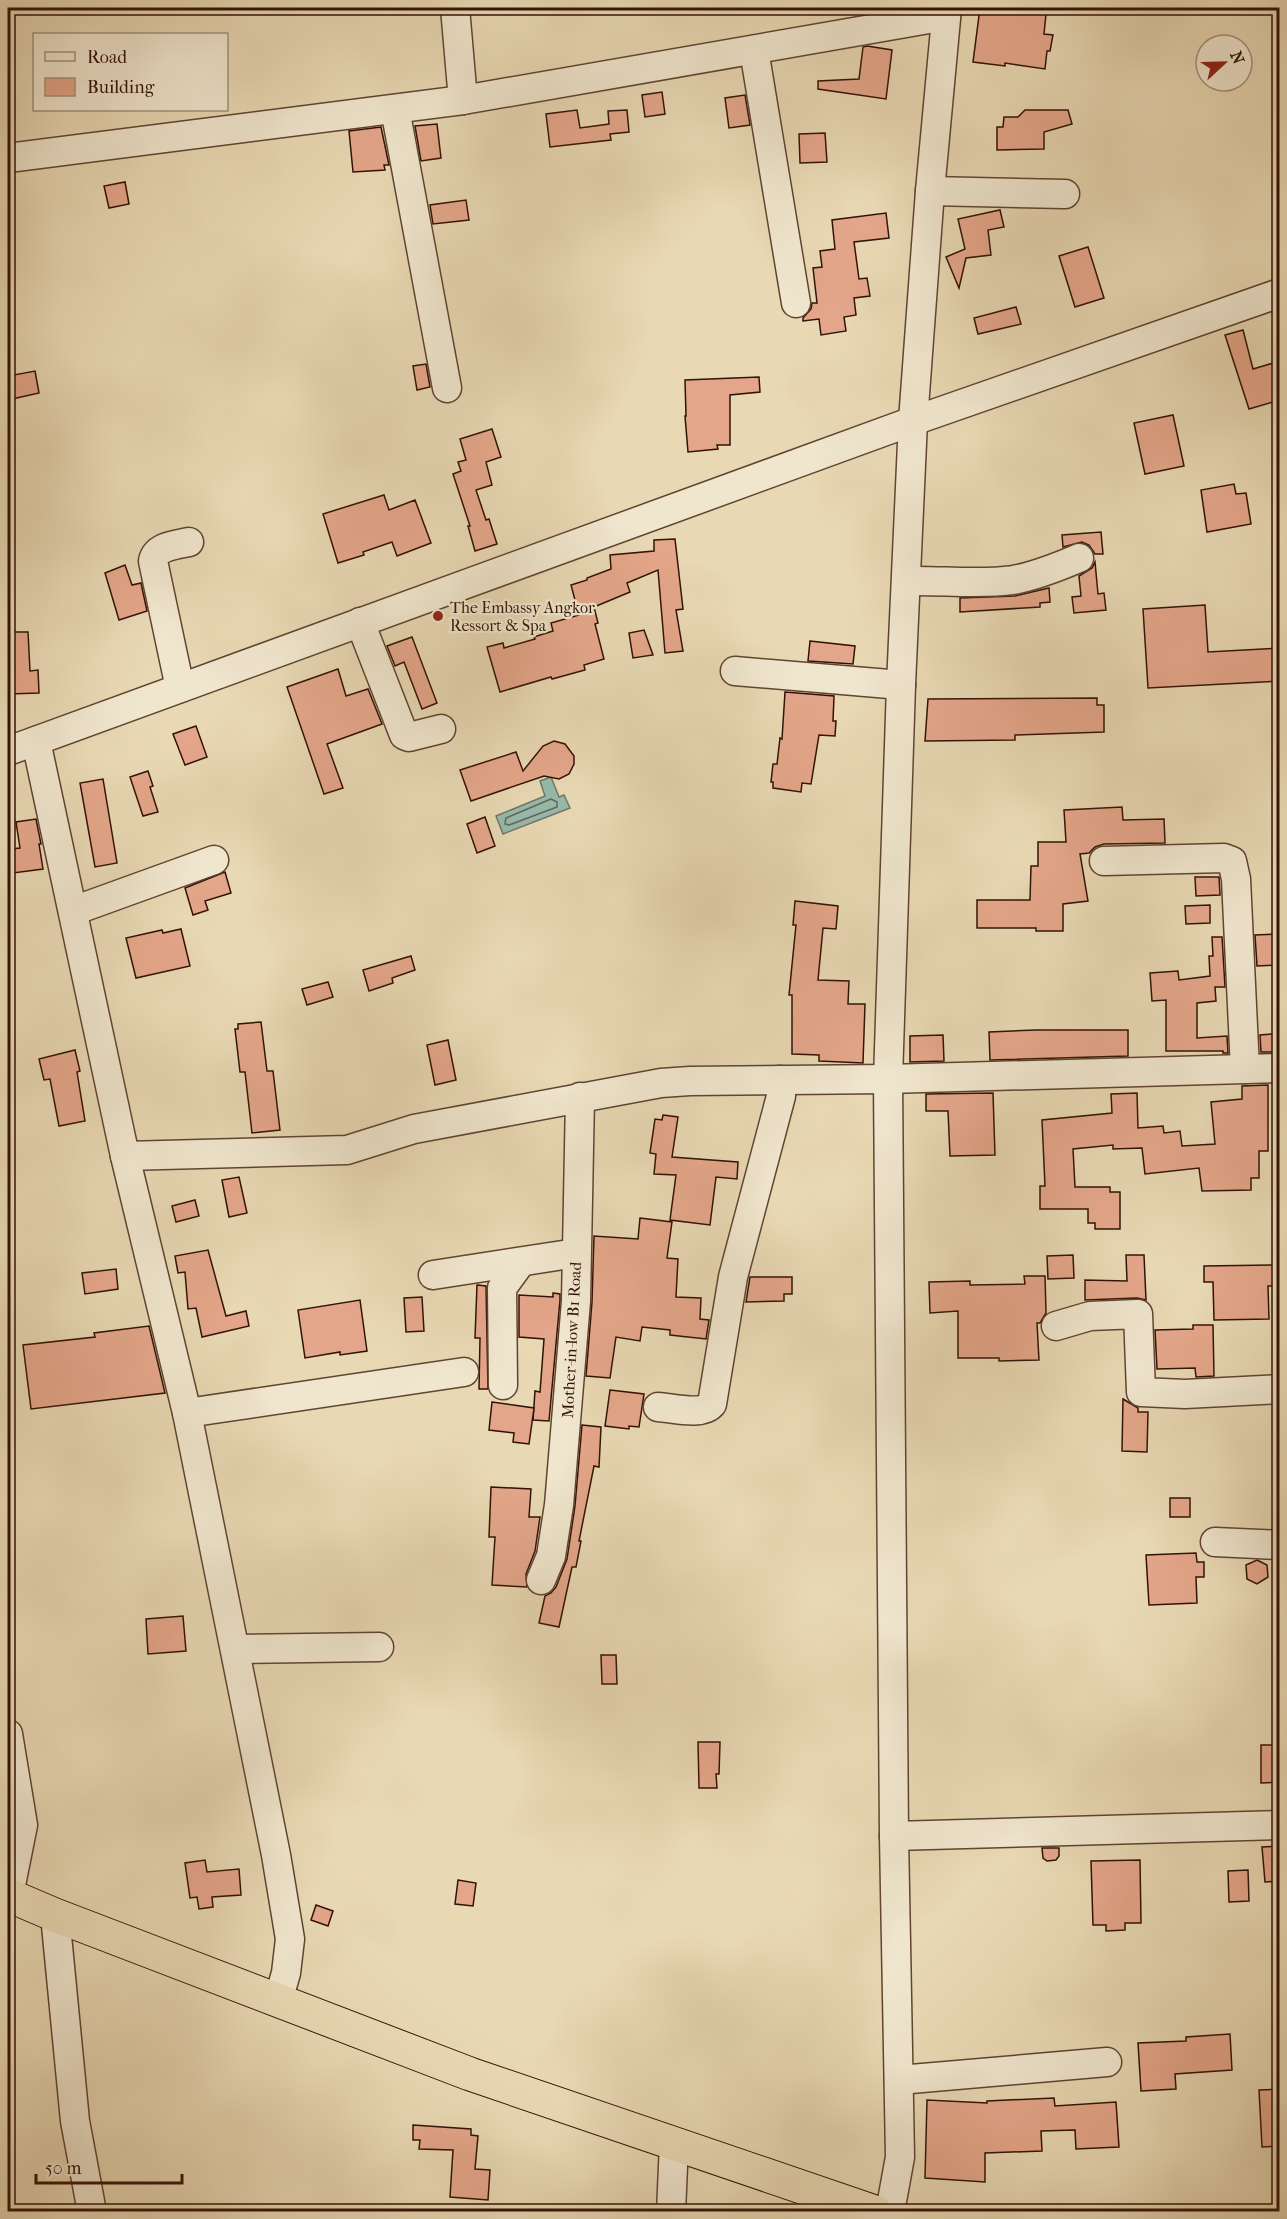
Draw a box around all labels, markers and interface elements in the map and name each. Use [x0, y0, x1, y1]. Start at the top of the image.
legend [33, 33, 228, 111]
north arrow [1194, 33, 1254, 93]
text: Road [87, 47, 127, 68]
text: N [1226, 48, 1249, 68]
text: Building [87, 77, 155, 98]
place label: The Embassy Angkor Ressort & Spa [450, 598, 595, 635]
marker: The Embassy Angkor Ressort & Spa [431, 609, 445, 623]
street label: Mother-in-low B1 Road [558, 1261, 585, 1419]
scale bar [36, 2147, 182, 2185]
text: 50 m [45, 2158, 82, 2179]

